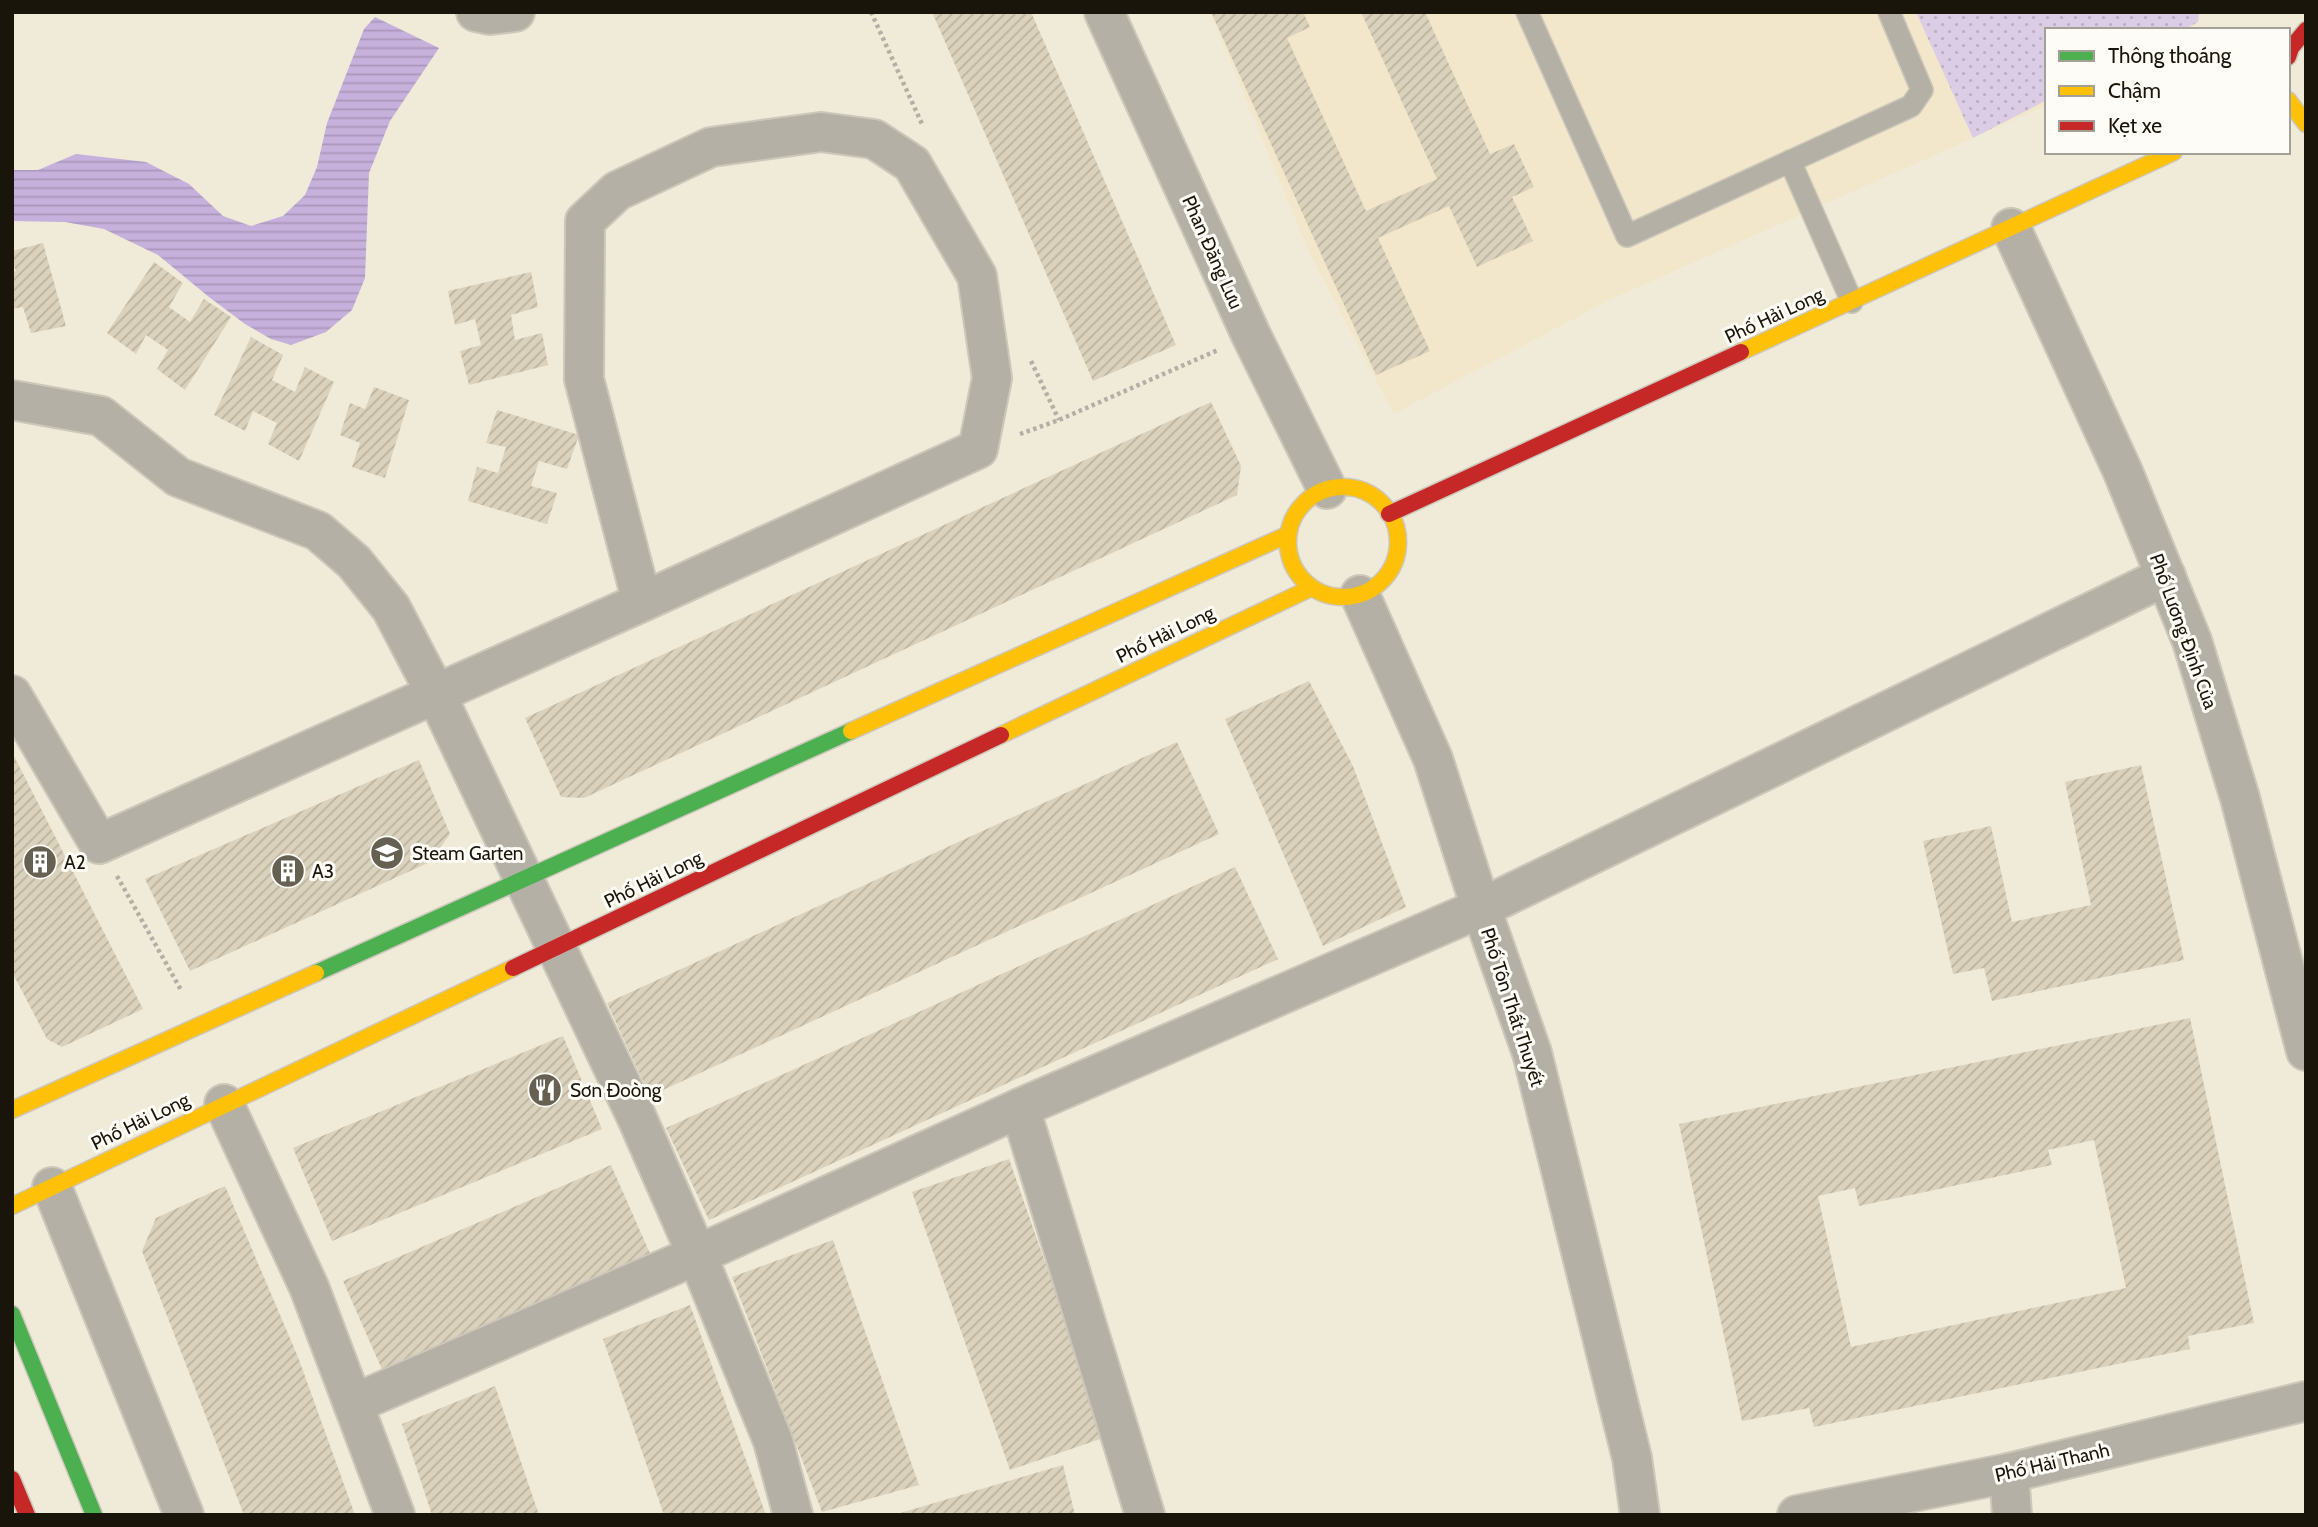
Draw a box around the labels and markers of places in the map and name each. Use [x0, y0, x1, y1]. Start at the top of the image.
school or university icon: Steam Garten [368, 834, 406, 872]
place label: Steam Garten [412, 842, 524, 865]
building icon: A2 [21, 843, 59, 881]
place label: A2 [64, 851, 86, 874]
building icon: A3 [269, 852, 307, 890]
place label: A3 [312, 860, 334, 883]
restaurant icon: Sơn Đoòng [526, 1071, 564, 1109]
place label: Sơn Đoòng [570, 1079, 662, 1102]

